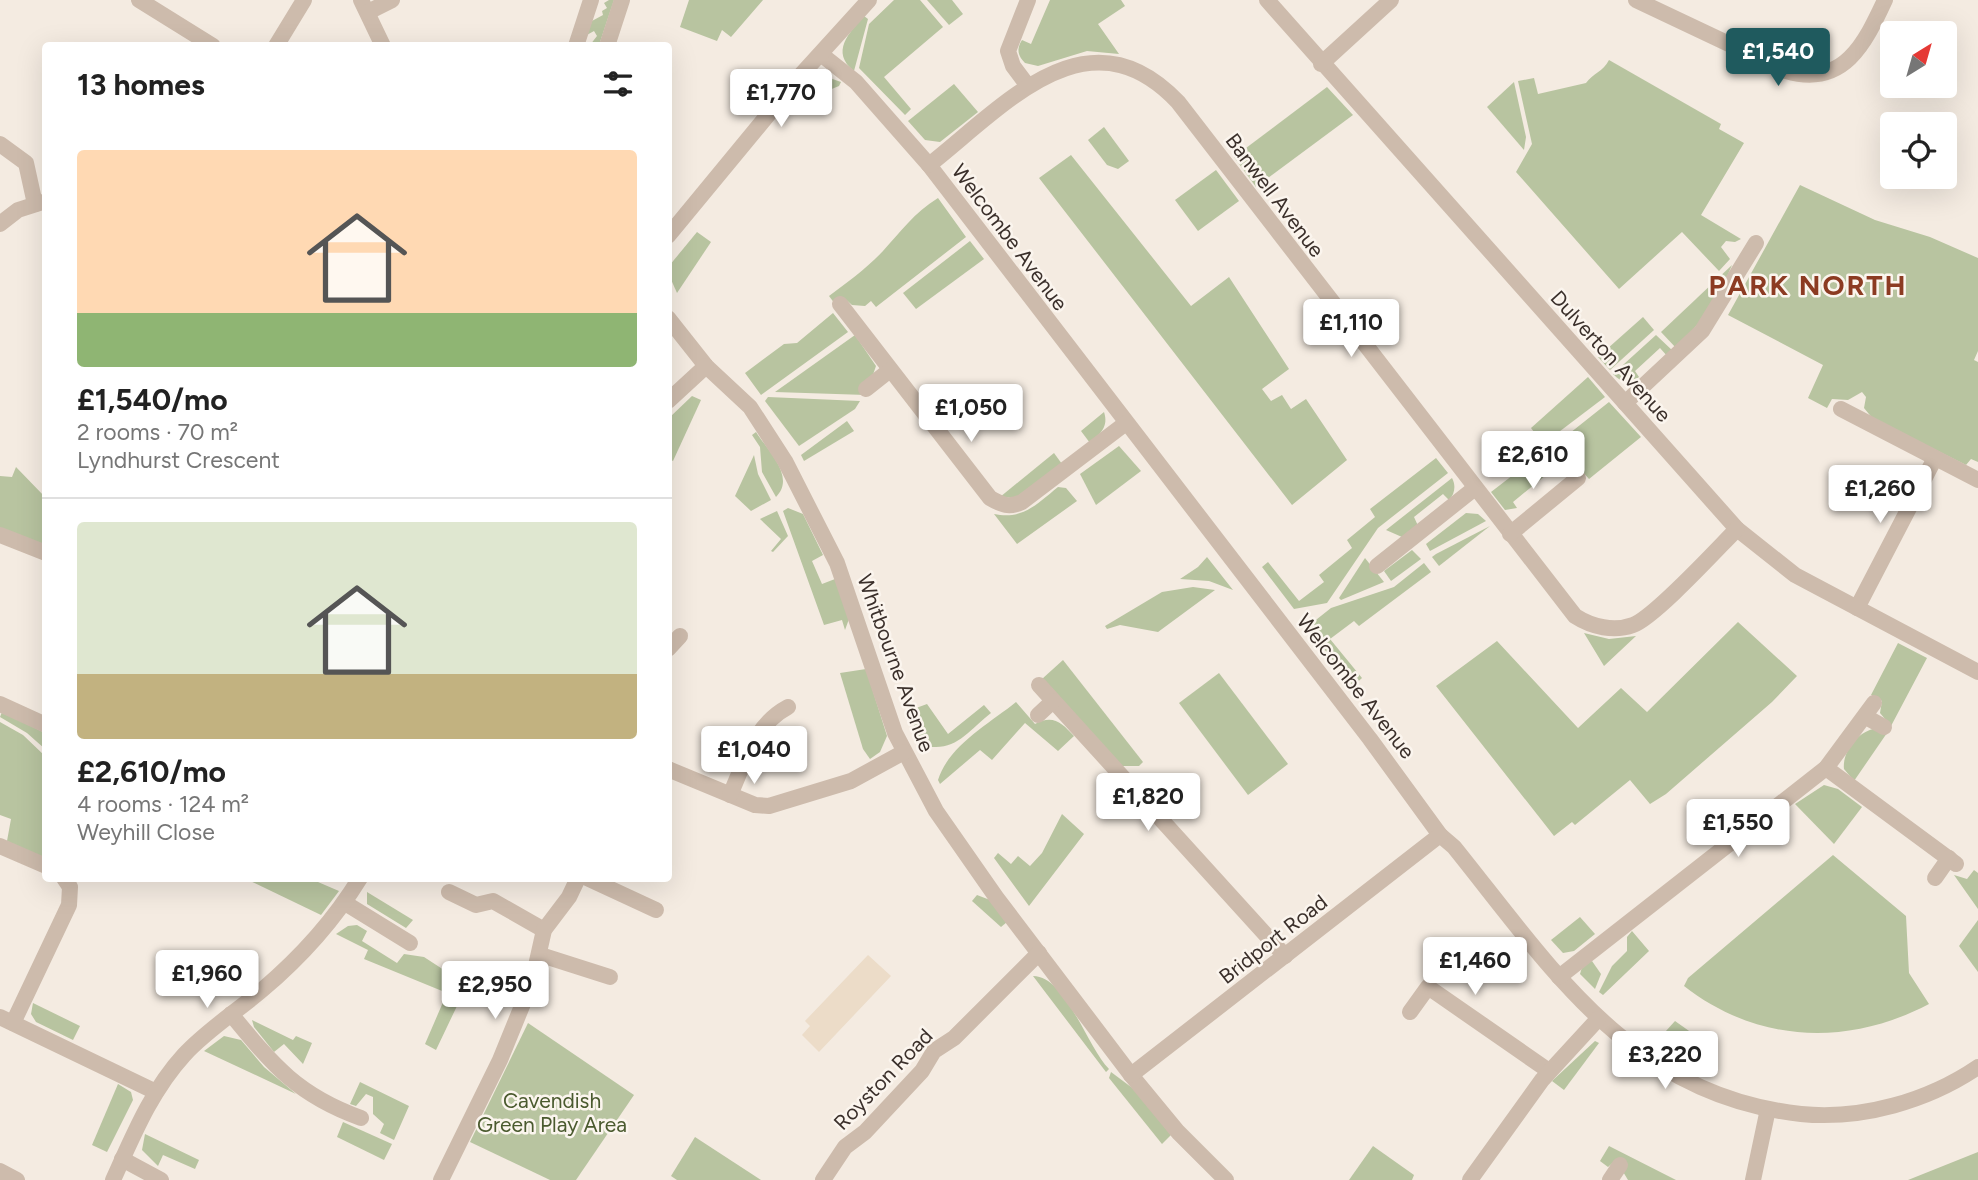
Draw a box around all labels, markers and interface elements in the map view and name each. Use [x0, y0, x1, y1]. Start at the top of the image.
north arrow [1880, 21, 1956, 98]
map controls [1880, 21, 1957, 189]
pin: £1,540 [1721, 28, 1835, 88]
text: £1,540 [1742, 37, 1814, 65]
icon: filters [599, 65, 637, 103]
text: 13 homes [77, 66, 205, 103]
pin: £1,770 [724, 69, 838, 129]
text: £1,770 [746, 78, 816, 106]
button: locate [1880, 112, 1957, 189]
street label: Banwell Avenue [1220, 128, 1330, 262]
street label: Welcombe Avenue [947, 159, 1073, 315]
icon: home [294, 195, 420, 321]
district label: PARK NORTH [1708, 268, 1908, 302]
street label: Dulverton Avenue [1545, 285, 1677, 427]
pin: £1,110 [1294, 300, 1408, 359]
text: £1,110 [1319, 308, 1383, 336]
text: £1,540/mo [77, 381, 228, 418]
pin: £1,050 [914, 384, 1028, 444]
text: £1,050 [935, 393, 1007, 421]
text: 2 rooms · 70 m² [77, 418, 238, 446]
pin: £2,610 [1476, 432, 1590, 491]
text: £2,610 [1498, 440, 1568, 468]
text: Lyndhurst Crescent [77, 446, 280, 474]
pin: £1,260 [1823, 466, 1937, 525]
text: £1,260 [1845, 474, 1915, 502]
icon: home [294, 567, 420, 693]
street label: Whitbourne Avenue [852, 571, 940, 755]
street label: Welcombe Avenue [1292, 609, 1420, 763]
pin: £1,040 [697, 726, 811, 786]
text: £1,040 [717, 735, 791, 763]
text: £2,610/mo [77, 753, 226, 790]
pin: £1,820 [1091, 774, 1205, 833]
text: £1,820 [1112, 782, 1184, 810]
text: 4 rooms · 124 m² [77, 790, 249, 818]
pin: £1,550 [1681, 800, 1795, 859]
text: £1,550 [1703, 808, 1773, 836]
text: Weyhill Close [77, 818, 215, 846]
street label: Bridport Road [1214, 889, 1332, 989]
pin: £1,460 [1418, 937, 1532, 997]
text: £1,460 [1439, 946, 1511, 974]
pin: £1,960 [150, 950, 264, 1010]
text: £1,960 [172, 959, 242, 987]
pin: £2,950 [438, 962, 552, 1021]
text: £2,950 [458, 970, 532, 998]
street label: Royston Road [828, 1023, 938, 1135]
pin: £3,220 [1608, 1032, 1722, 1091]
text: £3,220 [1628, 1040, 1702, 1068]
park label: Cavendish Green Play Area [477, 1088, 627, 1137]

